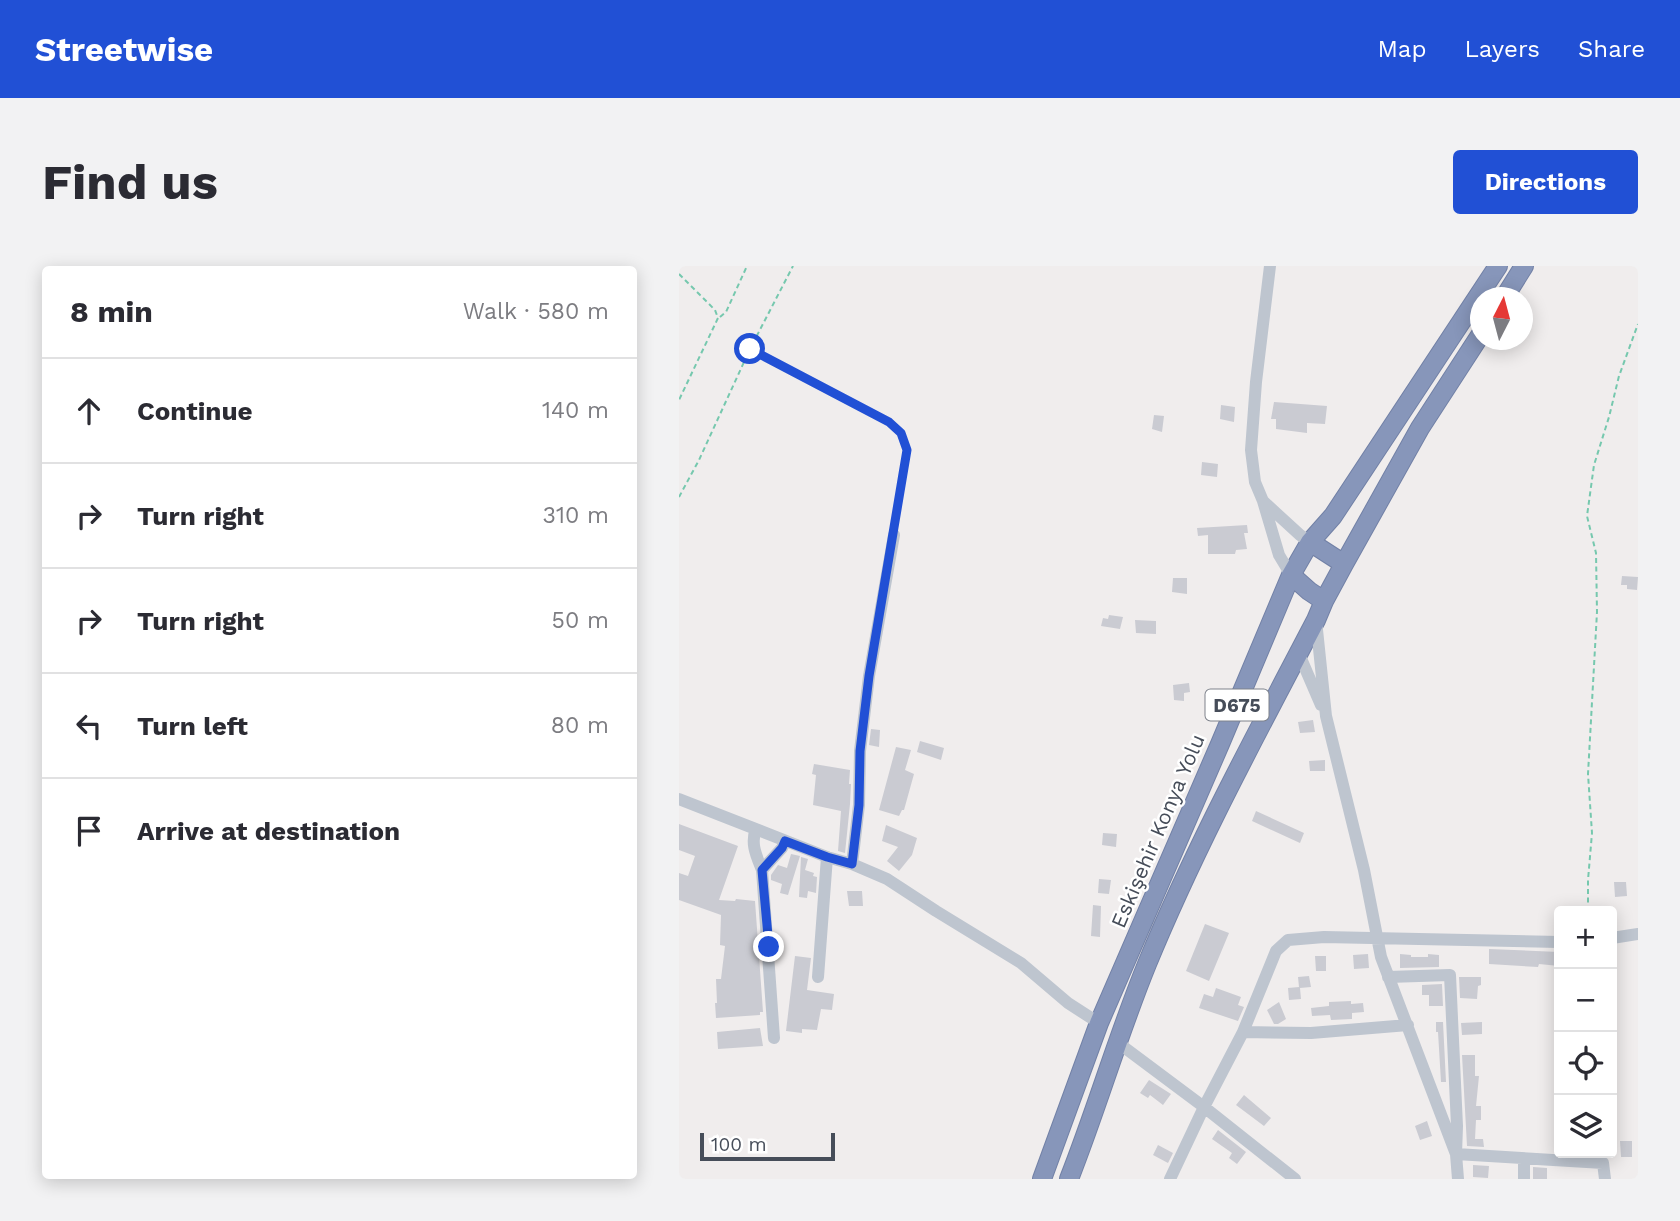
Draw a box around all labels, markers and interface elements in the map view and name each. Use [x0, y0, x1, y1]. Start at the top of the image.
text: Streetwise [35, 30, 213, 69]
text: Map [1378, 35, 1426, 63]
text: Layers [1464, 35, 1540, 63]
text: Share [1578, 35, 1645, 63]
button: Directions [1453, 150, 1638, 214]
text: Find us [42, 153, 218, 211]
north arrow [1470, 287, 1533, 350]
text: 8 min [70, 294, 153, 329]
text: Walk · 580 m [463, 298, 609, 325]
route start [734, 333, 765, 364]
icon: ahead [70, 392, 108, 430]
text: Continue [137, 396, 253, 426]
text: 140 m [542, 397, 609, 424]
icon: right [70, 497, 108, 535]
text: Turn right [137, 501, 264, 531]
text: 310 m [543, 502, 609, 529]
icon: right [70, 602, 108, 640]
text: Turn right [137, 606, 264, 636]
text: 50 m [552, 607, 609, 634]
road number: D675 [1205, 690, 1269, 720]
icon: left [70, 707, 108, 745]
text: Turn left [137, 711, 248, 741]
text: 80 m [551, 712, 609, 739]
street label: Eskişehir Konya Yolu [1105, 730, 1210, 931]
icon: arrive [70, 812, 108, 850]
text: Arrive at destination [137, 816, 400, 846]
map controls [1554, 906, 1617, 1158]
button: + [1554, 906, 1617, 969]
route end [753, 931, 784, 962]
button: − [1554, 969, 1617, 1032]
button: locate [1554, 1032, 1617, 1095]
button: layers [1554, 1095, 1617, 1158]
scale bar [700, 1130, 835, 1162]
text: 100 m [711, 1133, 767, 1156]

